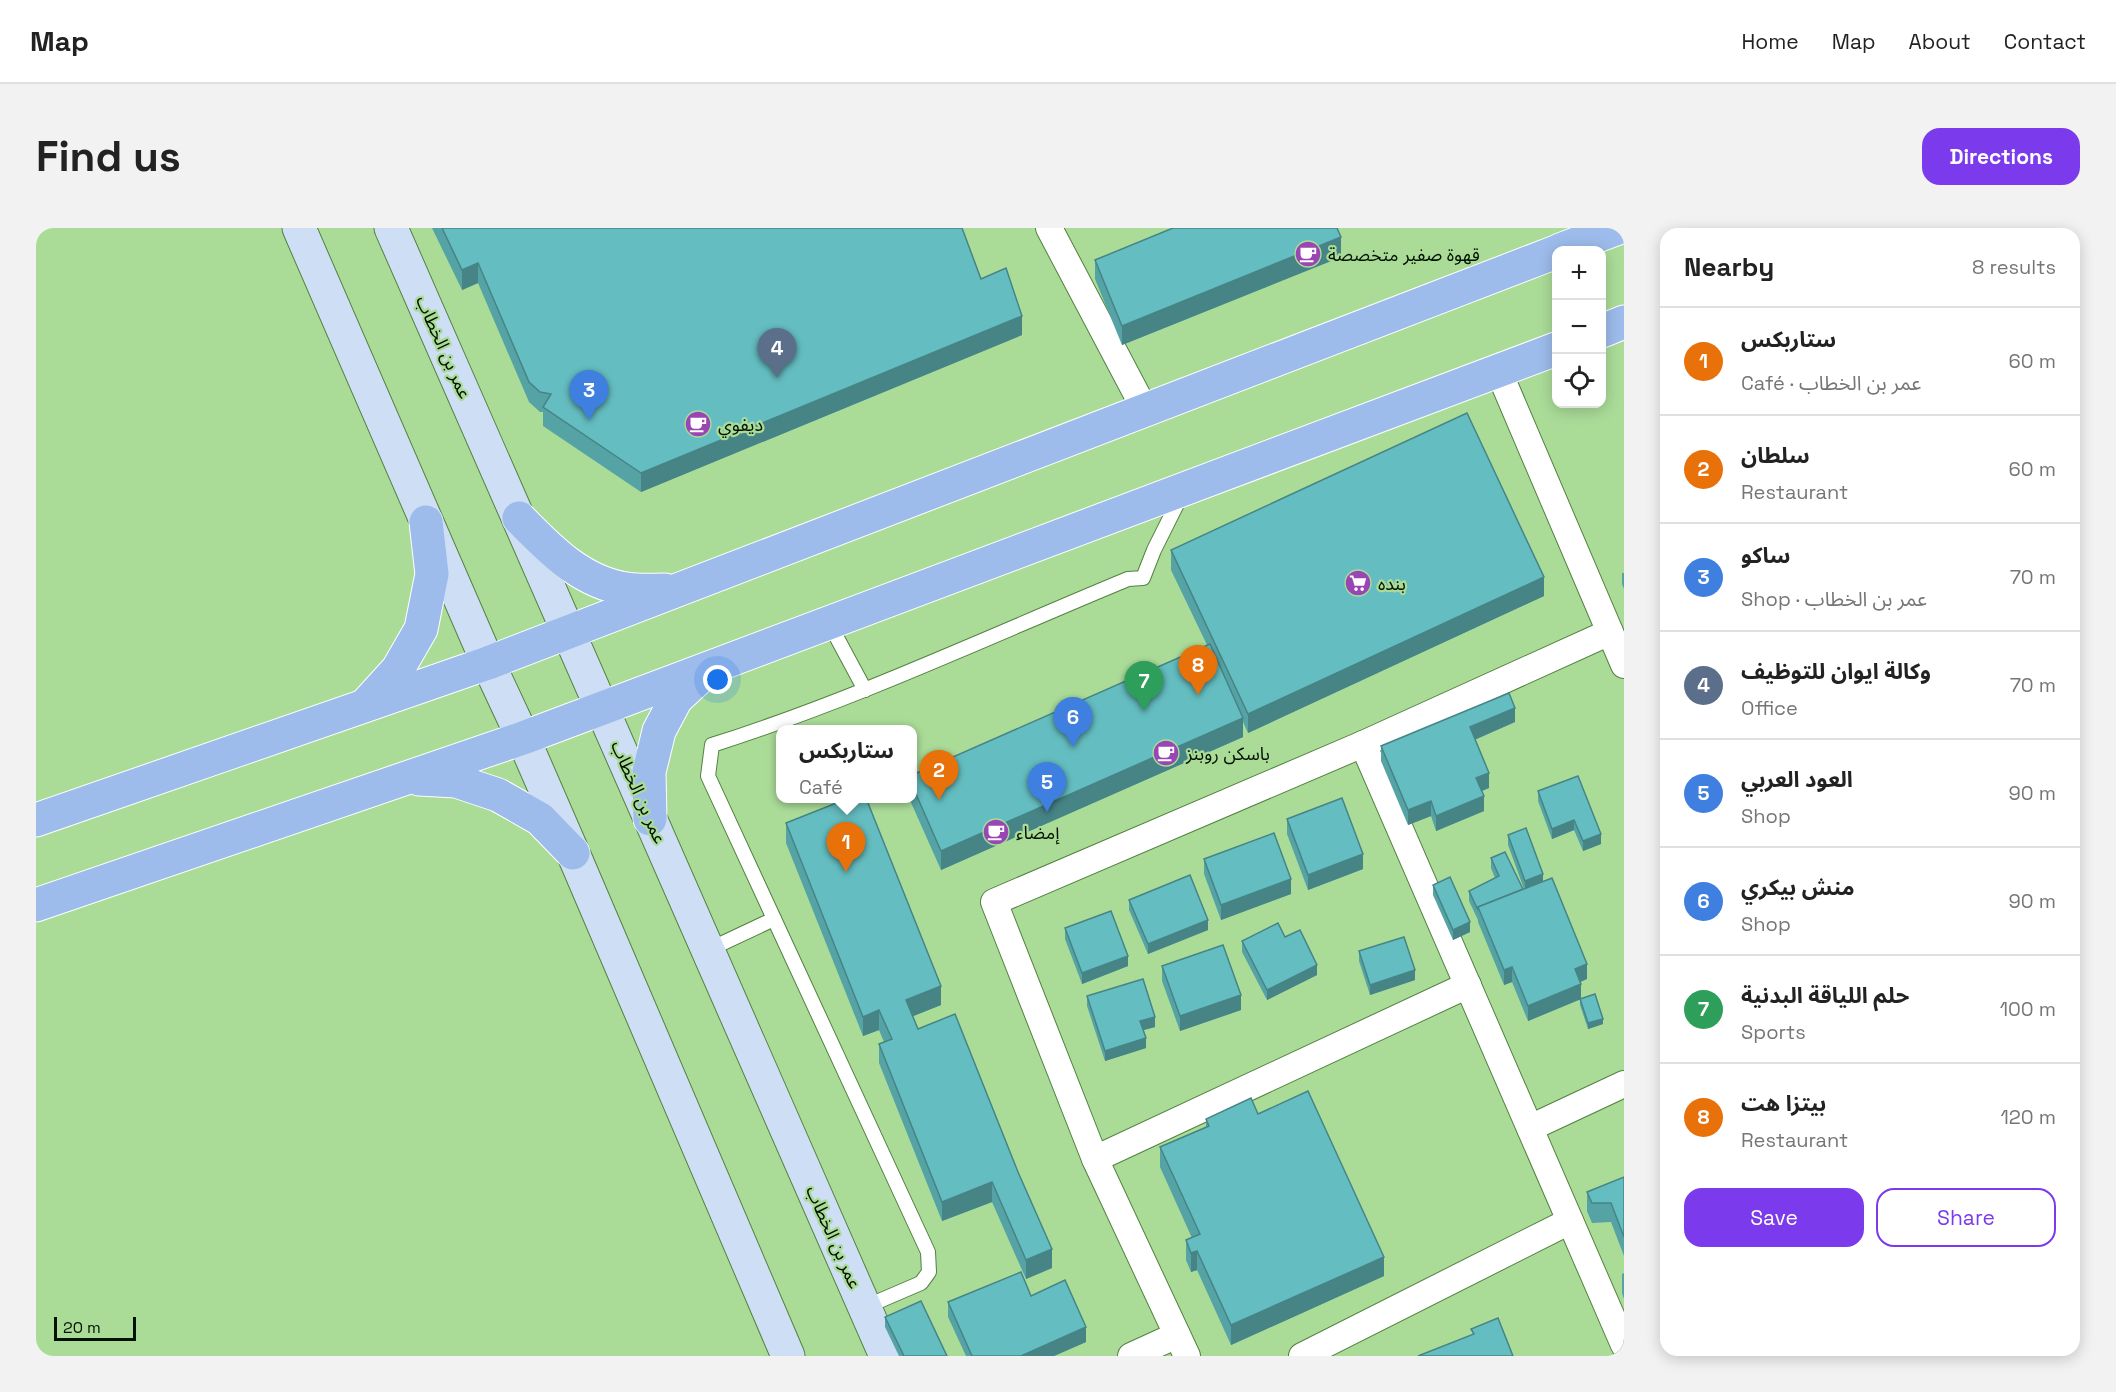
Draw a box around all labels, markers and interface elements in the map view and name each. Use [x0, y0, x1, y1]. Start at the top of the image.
text: Map [30, 23, 89, 59]
text: Home [1741, 28, 1799, 55]
text: Map [1832, 28, 1876, 55]
text: About [1909, 28, 1971, 55]
text: Contact [2004, 28, 2086, 55]
button: Directions [1922, 128, 2080, 185]
text: Find us [36, 130, 181, 183]
cafe icon: قهوة صفير متخصصة [1293, 239, 1323, 269]
place label: قهوة صفير متخصصة [1328, 243, 1480, 266]
map controls [1552, 246, 1606, 408]
button: + [1552, 246, 1606, 300]
text: Nearby [1684, 250, 1774, 284]
text: 8 results [1972, 254, 2056, 280]
street label: عمر بن الخطاب [411, 292, 477, 402]
button: − [1552, 300, 1606, 354]
text: ستاربكس [1741, 325, 1836, 353]
pin: 4 [758, 328, 796, 378]
text: 1 [1699, 348, 1708, 374]
text: 60 m [2009, 348, 2056, 374]
button: locate [1552, 354, 1606, 408]
pin: 3 [570, 370, 608, 420]
text: Café · عمر بن الخطاب [1741, 370, 1921, 396]
cafe icon: ديفوي [683, 409, 713, 439]
place label: ديفوي [718, 413, 763, 438]
text: سلطان [1741, 441, 1810, 469]
text: 2 [1698, 456, 1709, 482]
text: 60 m [2009, 456, 2056, 482]
text: Restaurant [1741, 479, 1848, 505]
text: ساكو [1741, 541, 1790, 569]
text: 3 [1697, 564, 1710, 590]
text: 70 m [2010, 564, 2056, 590]
supermarket icon: بنده [1343, 568, 1373, 598]
place label: بنده [1378, 572, 1406, 595]
text: Shop · عمر بن الخطاب [1741, 586, 1927, 612]
pin: 8 [1178, 646, 1218, 695]
text: وكالة ايوان للتوظيف [1741, 657, 1931, 685]
pin: 7 [1124, 662, 1164, 711]
your location [703, 665, 732, 694]
text: 4 [1697, 672, 1710, 698]
text: 70 m [2010, 672, 2056, 698]
text: Office [1741, 695, 1798, 721]
pin: 6 [1054, 698, 1092, 747]
popup [776, 725, 917, 803]
text: ستاربكس [799, 736, 894, 764]
street label: عمر بن الخطاب [606, 737, 672, 847]
cafe icon: باسكن روبنز [1151, 738, 1181, 768]
place label: باسكن روبنز [1185, 742, 1270, 765]
pin: 2 [920, 750, 958, 800]
pin: 5 [1028, 762, 1066, 812]
text: العود العربي [1741, 765, 1853, 793]
text: Café [799, 774, 843, 800]
text: 5 [1698, 780, 1710, 806]
text: 90 m [2009, 780, 2056, 806]
text: Shop [1741, 803, 1791, 829]
cafe icon: إمضاء [981, 817, 1011, 847]
place label: إمضاء [1016, 821, 1060, 845]
pin: 1 [826, 822, 866, 872]
text: منش بيكري [1741, 873, 1855, 901]
text: 6 [1697, 888, 1710, 914]
text: 90 m [2009, 888, 2056, 914]
text: Shop [1741, 911, 1791, 937]
text: حلم اللياقة البدنية [1741, 981, 1909, 1009]
text: 7 [1698, 996, 1709, 1022]
text: 100 m [2000, 996, 2056, 1022]
text: Sports [1741, 1019, 1806, 1045]
text: بيتزا هت [1741, 1089, 1826, 1117]
text: 8 [1698, 1104, 1710, 1130]
text: 120 m [2000, 1104, 2056, 1130]
text: Restaurant [1741, 1127, 1848, 1153]
street label: عمر بن الخطاب [801, 1182, 867, 1292]
button: Save [1684, 1188, 1864, 1247]
button: Share [1876, 1188, 2056, 1247]
scale bar [54, 1314, 136, 1342]
text: 20 m [63, 1317, 101, 1338]

